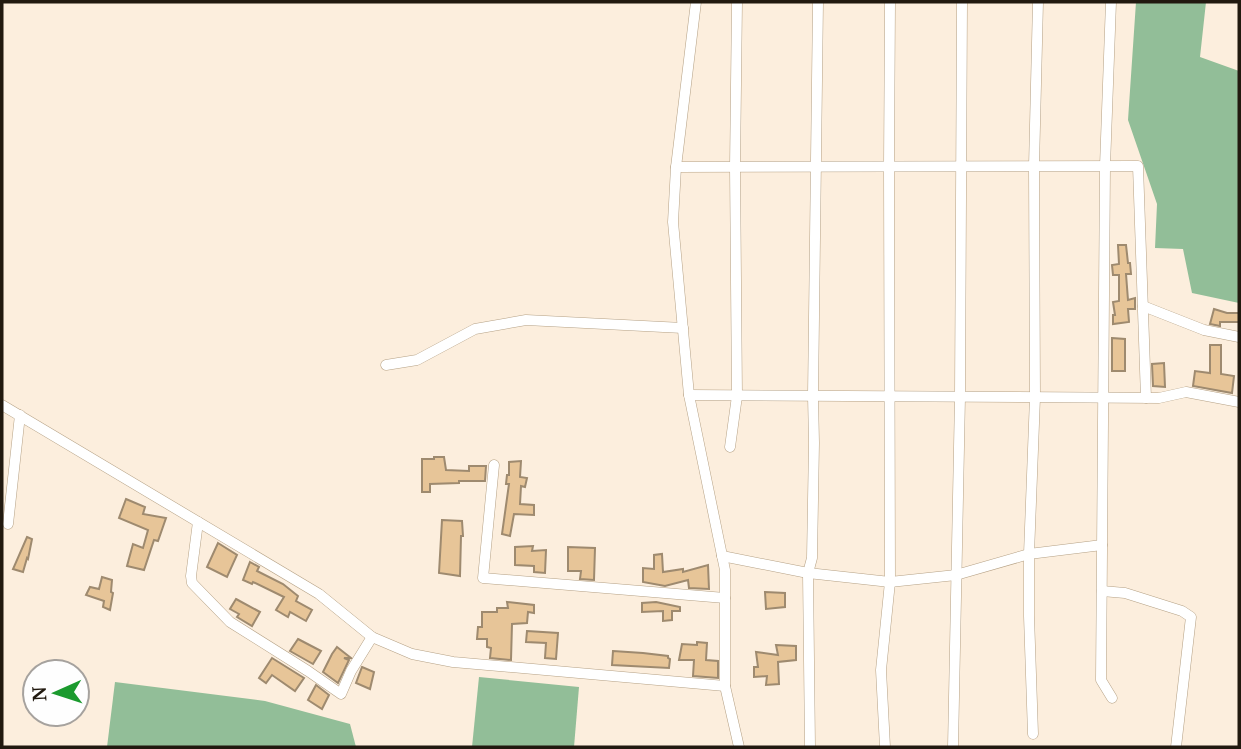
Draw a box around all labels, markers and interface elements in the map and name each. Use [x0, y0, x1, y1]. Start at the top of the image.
north arrow [21, 658, 91, 728]
text: N [26, 686, 52, 702]

